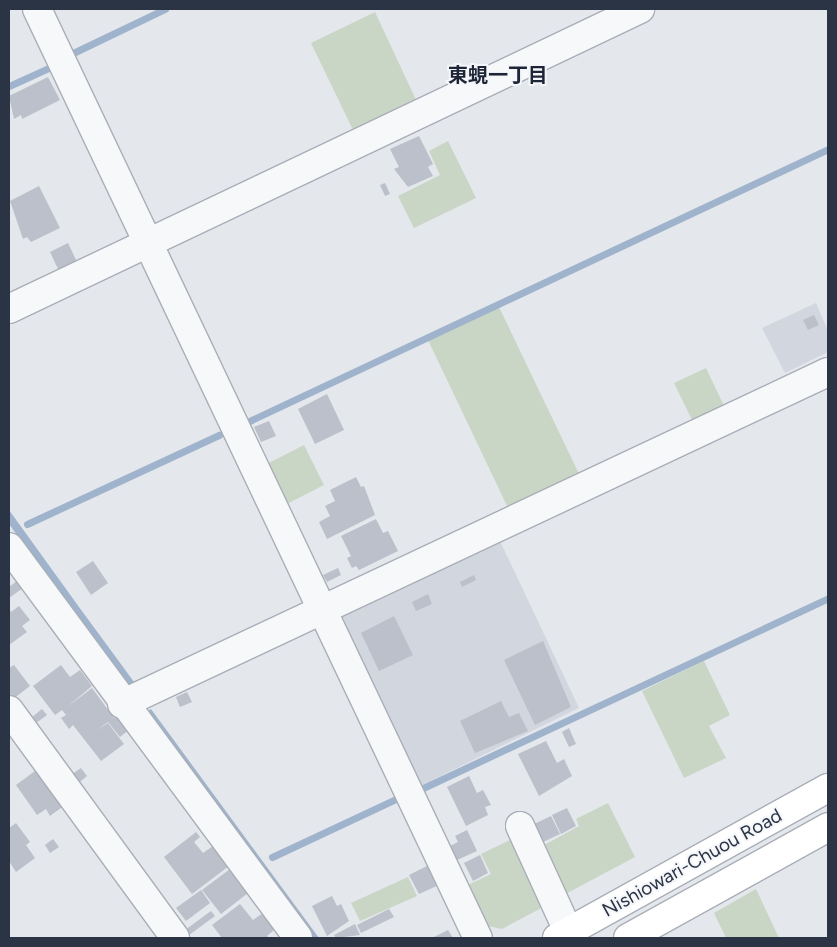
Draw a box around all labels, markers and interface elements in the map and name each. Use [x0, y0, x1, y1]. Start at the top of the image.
district label: 東蜆一丁目 [448, 63, 548, 87]
street label: Nishiowari-Chuou Road [598, 804, 786, 922]

